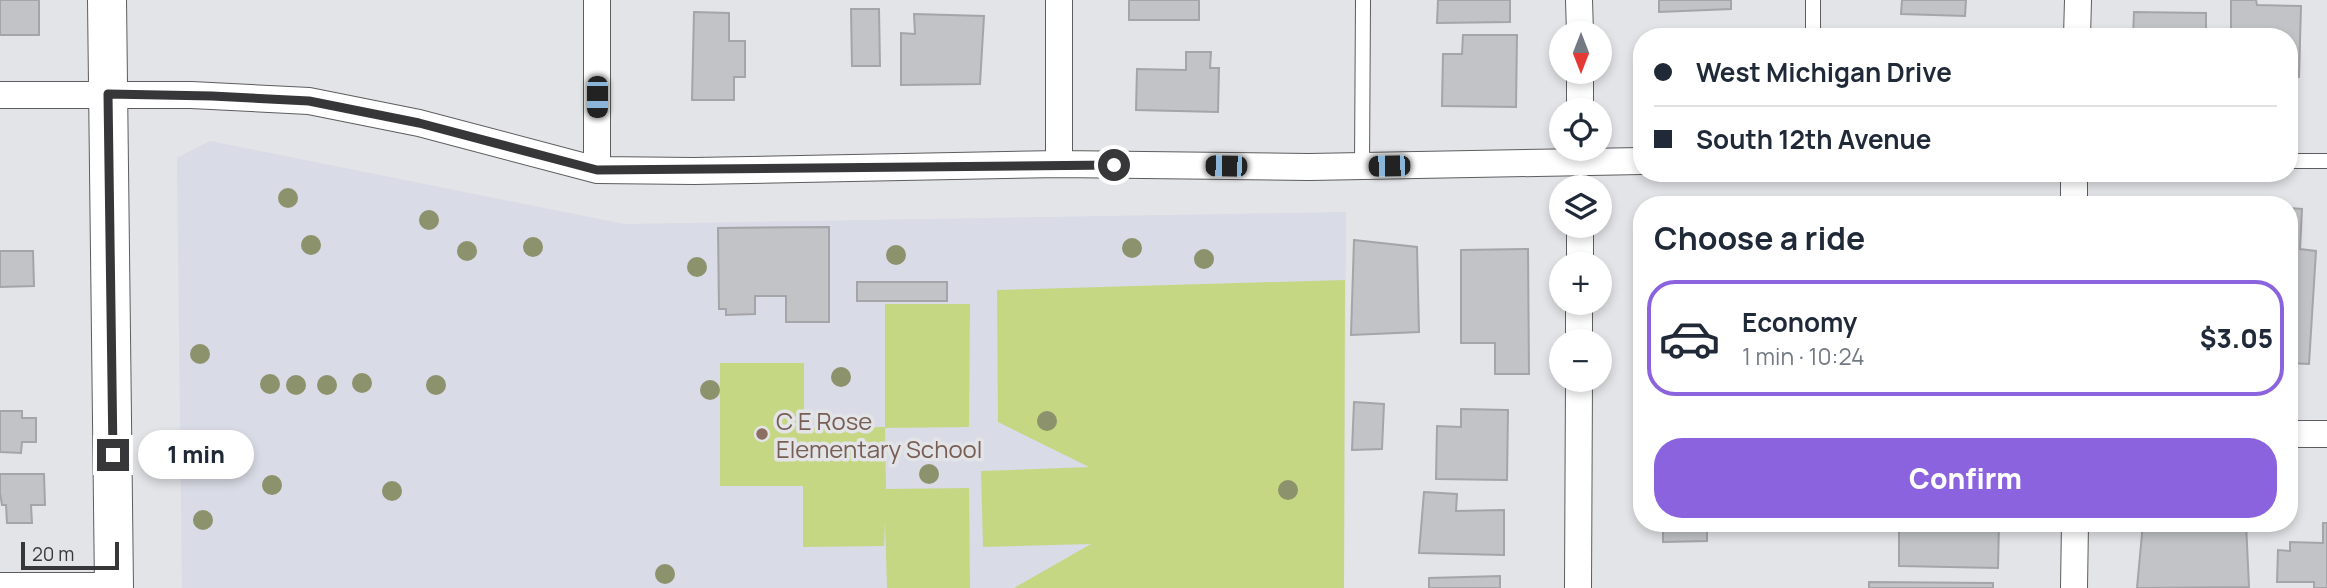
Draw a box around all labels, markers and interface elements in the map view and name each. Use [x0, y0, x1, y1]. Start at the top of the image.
north arrow [1549, 21, 1612, 84]
map controls [1549, 21, 1612, 392]
text: West Michigan Drive [1696, 54, 1952, 90]
car [587, 76, 608, 118]
button: locate [1549, 98, 1612, 161]
text: South 12th Avenue [1696, 121, 1931, 157]
route start [1098, 149, 1130, 181]
car [1205, 155, 1248, 177]
car [1368, 155, 1411, 177]
button: layers [1549, 175, 1612, 238]
text: Choose a ride [1654, 216, 1865, 260]
button: + [1549, 252, 1612, 315]
text: Economy [1742, 304, 1857, 340]
icon: car [1658, 307, 1721, 370]
text: $3.05 [2200, 320, 2273, 356]
button: − [1549, 329, 1612, 392]
text: 1 min · 10:24 [1742, 340, 1865, 372]
place label: C E Rose Elementary School [776, 404, 982, 465]
marker: C E Rose Elementary School [754, 426, 770, 442]
callout: 1 min [138, 430, 253, 480]
text: 1 min [167, 438, 225, 470]
button: Confirm [1654, 438, 2277, 518]
route end [97, 439, 129, 471]
scale bar [21, 539, 119, 571]
text: 20 m [32, 541, 74, 567]

